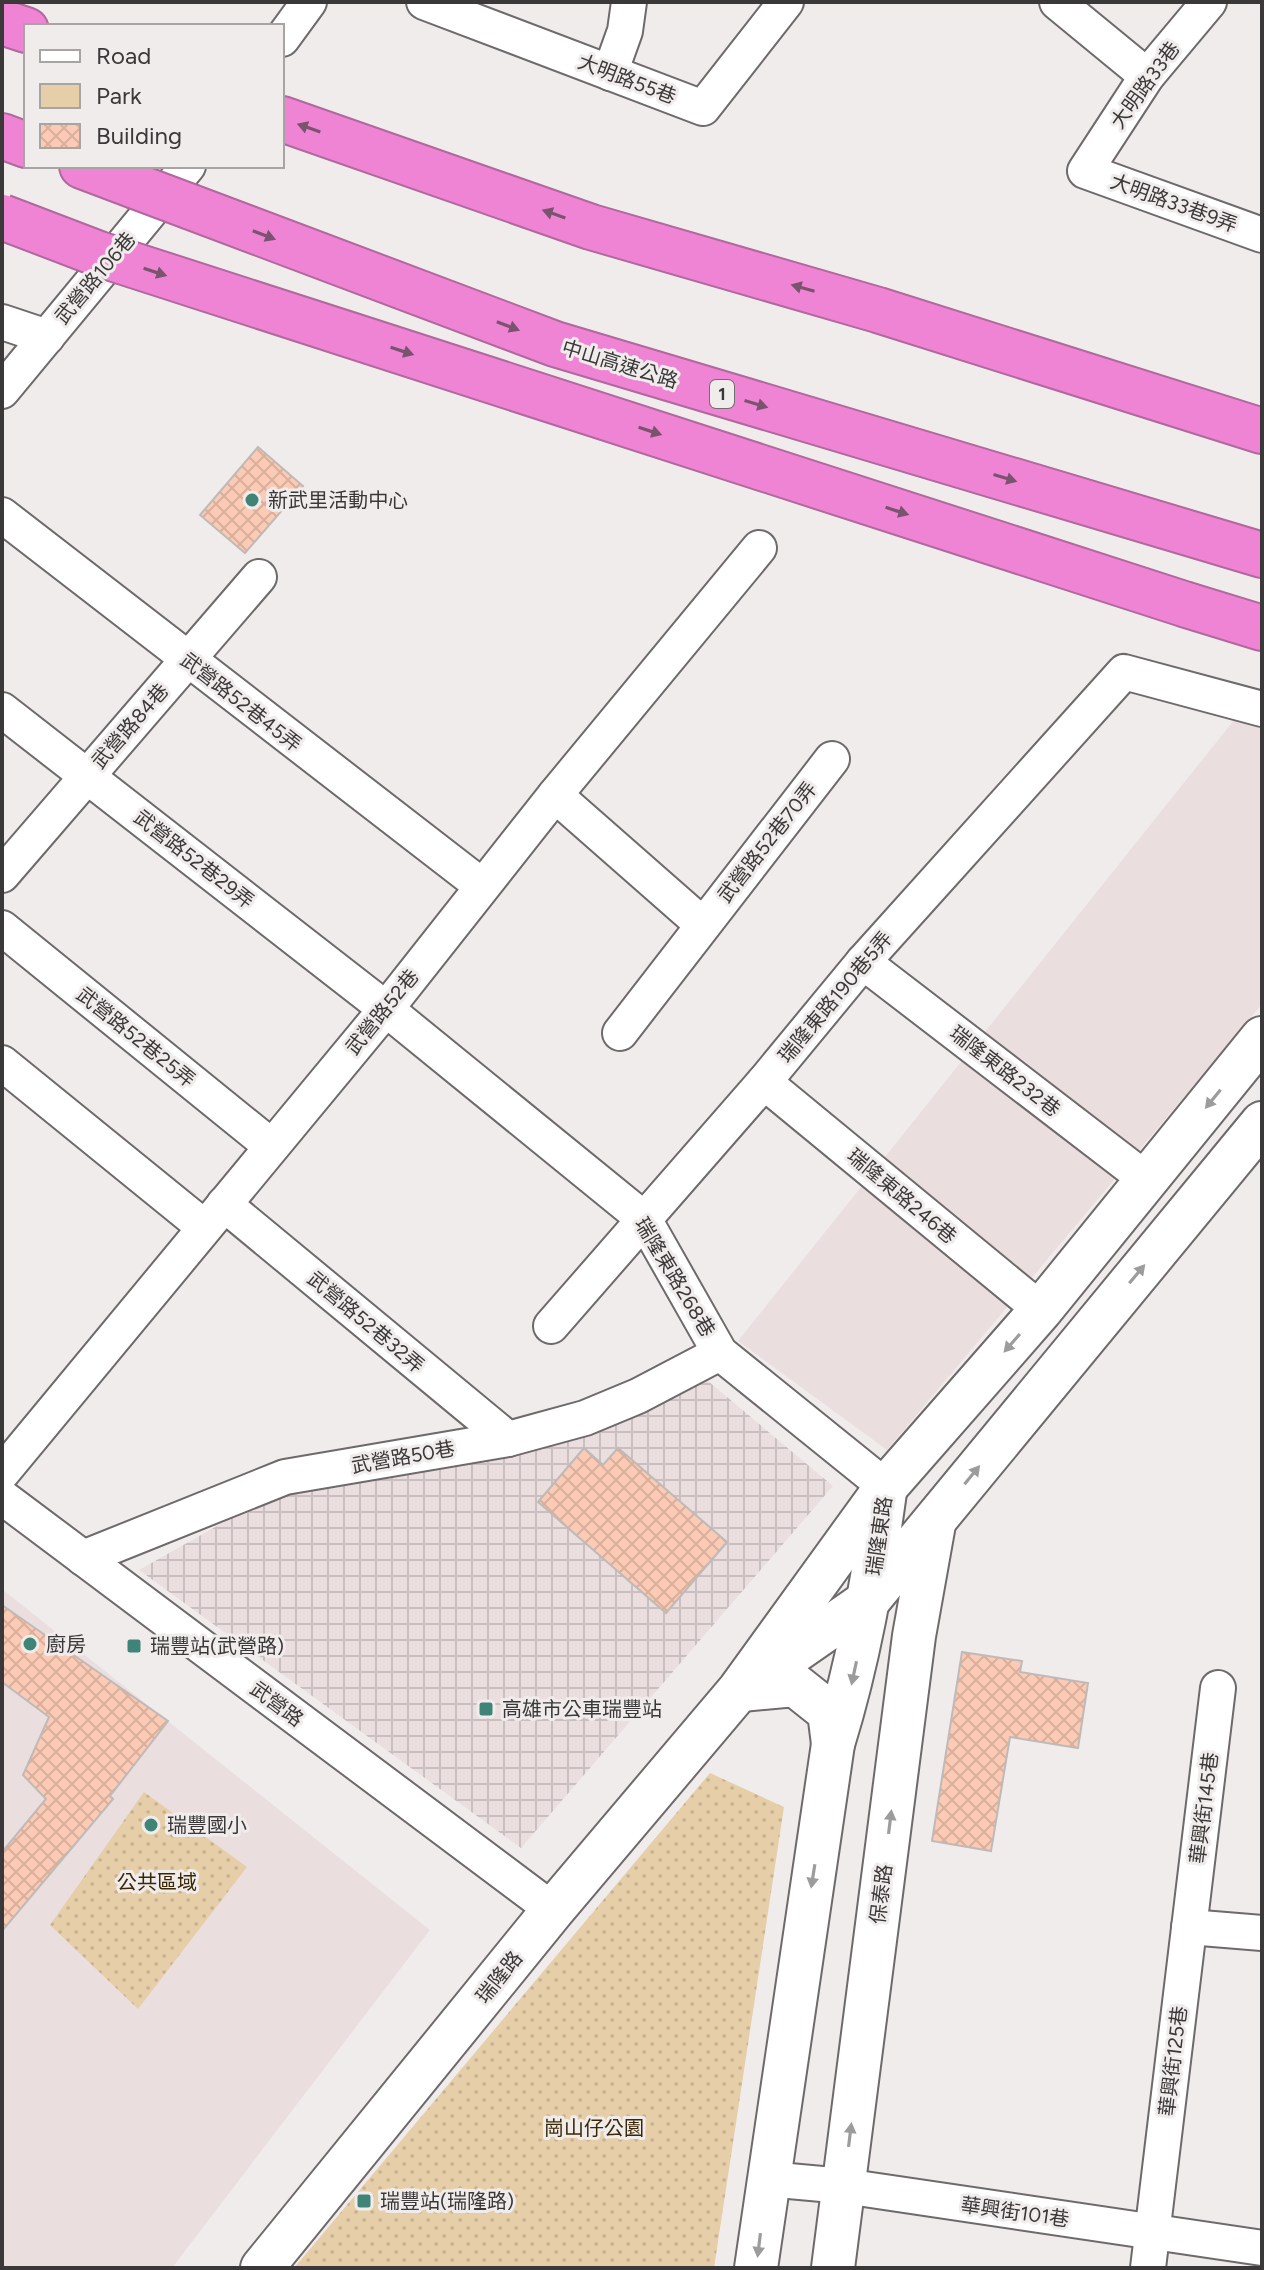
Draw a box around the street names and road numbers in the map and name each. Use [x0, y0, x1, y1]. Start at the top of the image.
street label: 大明路33巷 [1105, 37, 1185, 133]
street label: 大明路55巷 [575, 49, 679, 109]
street label: 大明路33巷9弄 [1107, 169, 1241, 237]
street label: 武營路106巷 [50, 227, 140, 329]
street label: 中山高速公路 [559, 335, 681, 393]
road number: 1 [710, 380, 734, 408]
street label: 武營路52巷45弄 [176, 647, 306, 757]
street label: 武營路84巷 [87, 679, 173, 773]
street label: 武營路52巷70弄 [713, 777, 821, 907]
street label: 武營路52巷29弄 [129, 805, 259, 913]
street label: 瑞隆東路190巷5弄 [773, 927, 897, 1067]
street label: 武營路52巷 [340, 965, 424, 1059]
street label: 武營路52巷25弄 [72, 982, 200, 1092]
street label: 瑞隆東路232巷 [945, 1021, 1065, 1121]
street label: 瑞隆東路246巷 [843, 1143, 961, 1249]
street label: 瑞隆東路268巷 [630, 1213, 720, 1341]
street label: 武營路52巷32弄 [303, 1266, 429, 1378]
street label: 武營路50巷 [350, 1436, 456, 1478]
street label: 瑞隆東路 [862, 1495, 896, 1577]
street label: 武營路 [246, 1676, 308, 1732]
street label: 華興街145巷 [1185, 1751, 1223, 1865]
street label: 保泰路 [865, 1863, 897, 1925]
street label: 瑞隆路 [471, 1946, 527, 2008]
street label: 華興街125巷 [1154, 2004, 1192, 2118]
street label: 華興街101巷 [959, 2193, 1071, 2231]

